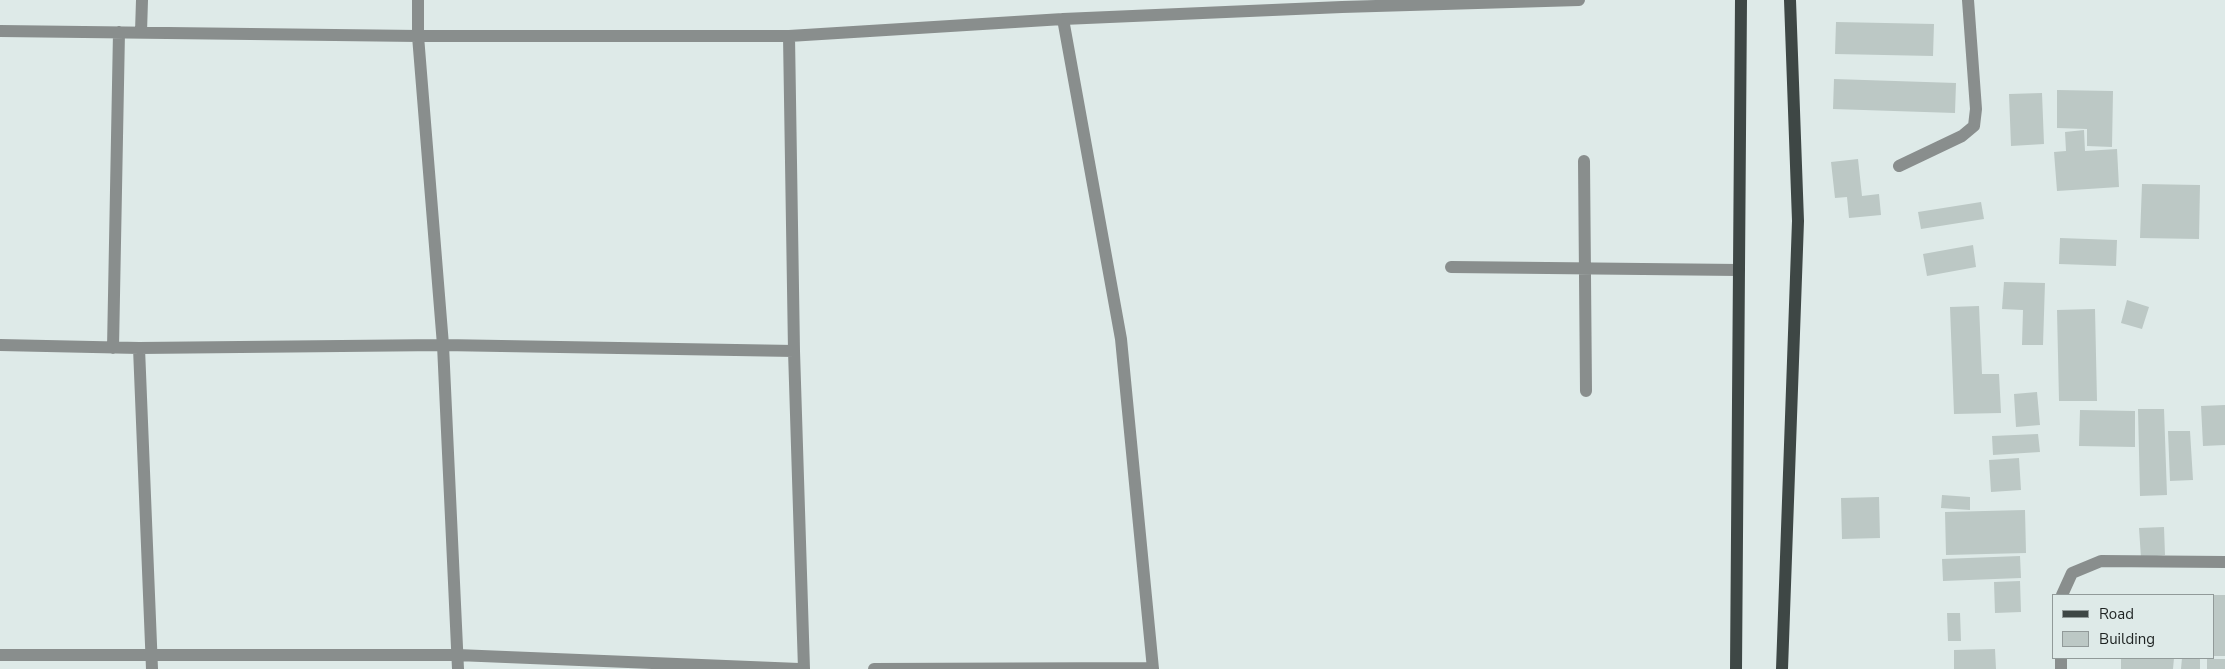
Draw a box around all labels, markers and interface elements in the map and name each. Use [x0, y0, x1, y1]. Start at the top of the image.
legend [2052, 594, 2215, 659]
text: Road [2099, 604, 2134, 624]
text: Building [2099, 629, 2155, 649]

